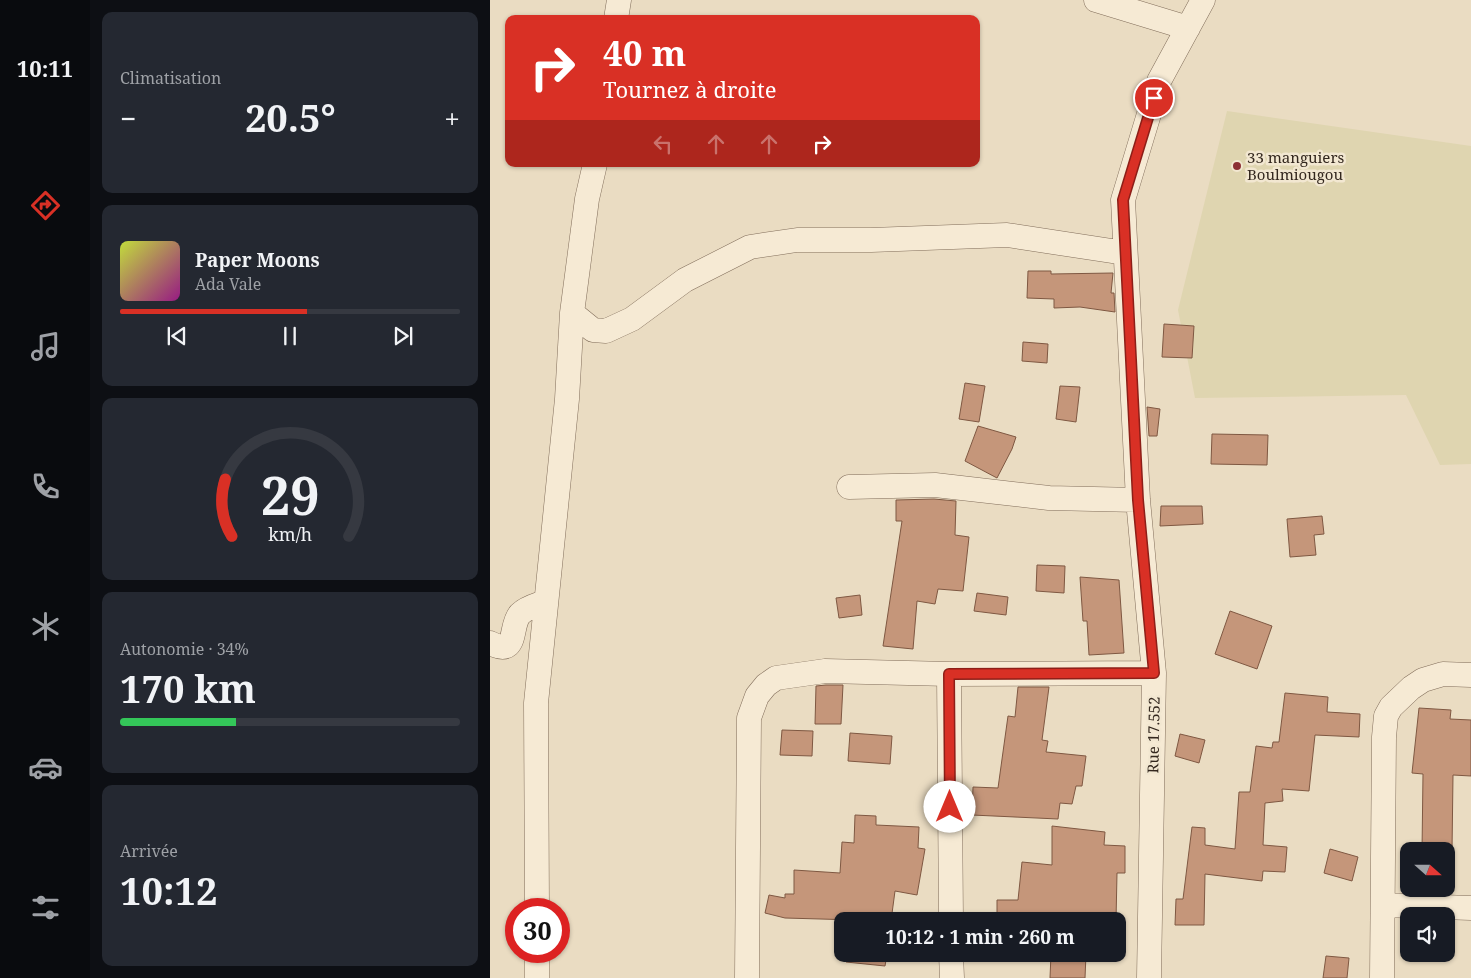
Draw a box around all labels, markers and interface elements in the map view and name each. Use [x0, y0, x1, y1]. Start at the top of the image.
text: 40 m [603, 29, 686, 76]
icon: right [520, 35, 585, 100]
text: 10:11 [17, 53, 73, 83]
text: Climatisation [120, 67, 221, 89]
text: Tournez à droite [603, 74, 777, 104]
pin [1133, 77, 1175, 119]
icon: arrive [1140, 84, 1168, 112]
text: 20.5° [245, 91, 336, 143]
text: − [120, 99, 136, 137]
text: + [444, 99, 460, 137]
icon: left [649, 130, 677, 158]
icon: ahead [702, 130, 730, 158]
icon: ahead [755, 130, 783, 158]
icon: right [808, 130, 836, 158]
place label: 33 manguiers Boulmiougou [1247, 147, 1344, 184]
marker: 33 manguiers Boulmiougou [1231, 160, 1243, 172]
icon: directions [28, 188, 63, 223]
text: Paper Moons [195, 247, 320, 273]
text: Ada Vale [195, 273, 261, 295]
icon: previous [163, 322, 191, 350]
icon: pause [276, 322, 304, 350]
icon: next [389, 322, 417, 350]
icon: music [28, 329, 63, 364]
text: 29 [261, 459, 319, 530]
icon: phone [28, 469, 63, 504]
text: km/h [268, 522, 312, 546]
icon: climate [28, 609, 63, 644]
text: Autonomie · 34% [120, 638, 249, 660]
text: 170 km [120, 662, 256, 714]
street label: Rue 17.552 [1142, 696, 1164, 774]
icon: car [28, 750, 63, 785]
position arrow [923, 780, 975, 832]
text: Arrivée [120, 840, 178, 862]
north arrow [1400, 842, 1455, 898]
map controls [1400, 842, 1455, 962]
text: 10:12 [120, 864, 217, 916]
icon: filters [28, 890, 63, 925]
speed limit sign: 30 [505, 898, 570, 963]
button: sound [1400, 907, 1455, 962]
text: 10:12 · 1 min · 260 m [885, 924, 1075, 950]

